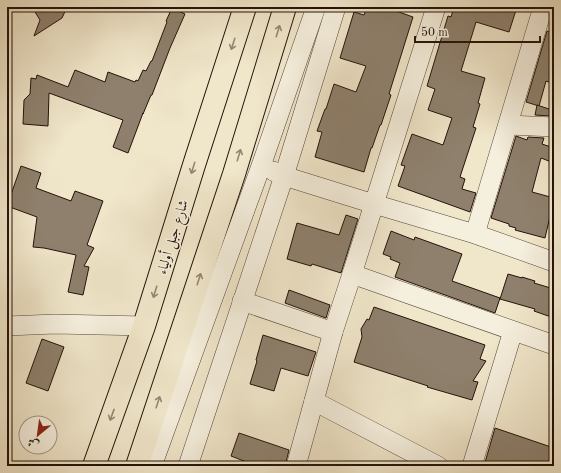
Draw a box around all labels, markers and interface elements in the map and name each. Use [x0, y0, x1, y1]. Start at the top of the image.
scale bar [415, 18, 540, 44]
one-way arrow [275, 25, 282, 38]
text: 50 m [421, 26, 448, 39]
one-way arrow [228, 38, 236, 50]
one-way arrow [236, 149, 243, 162]
one-way arrow [189, 161, 196, 174]
street label: شارع جبل أولياء [151, 197, 195, 277]
one-way arrow [196, 273, 203, 286]
one-way arrow [151, 285, 158, 298]
one-way arrow [155, 396, 162, 409]
one-way arrow [108, 409, 116, 421]
north arrow [18, 415, 58, 455]
text: ش [26, 435, 41, 450]

